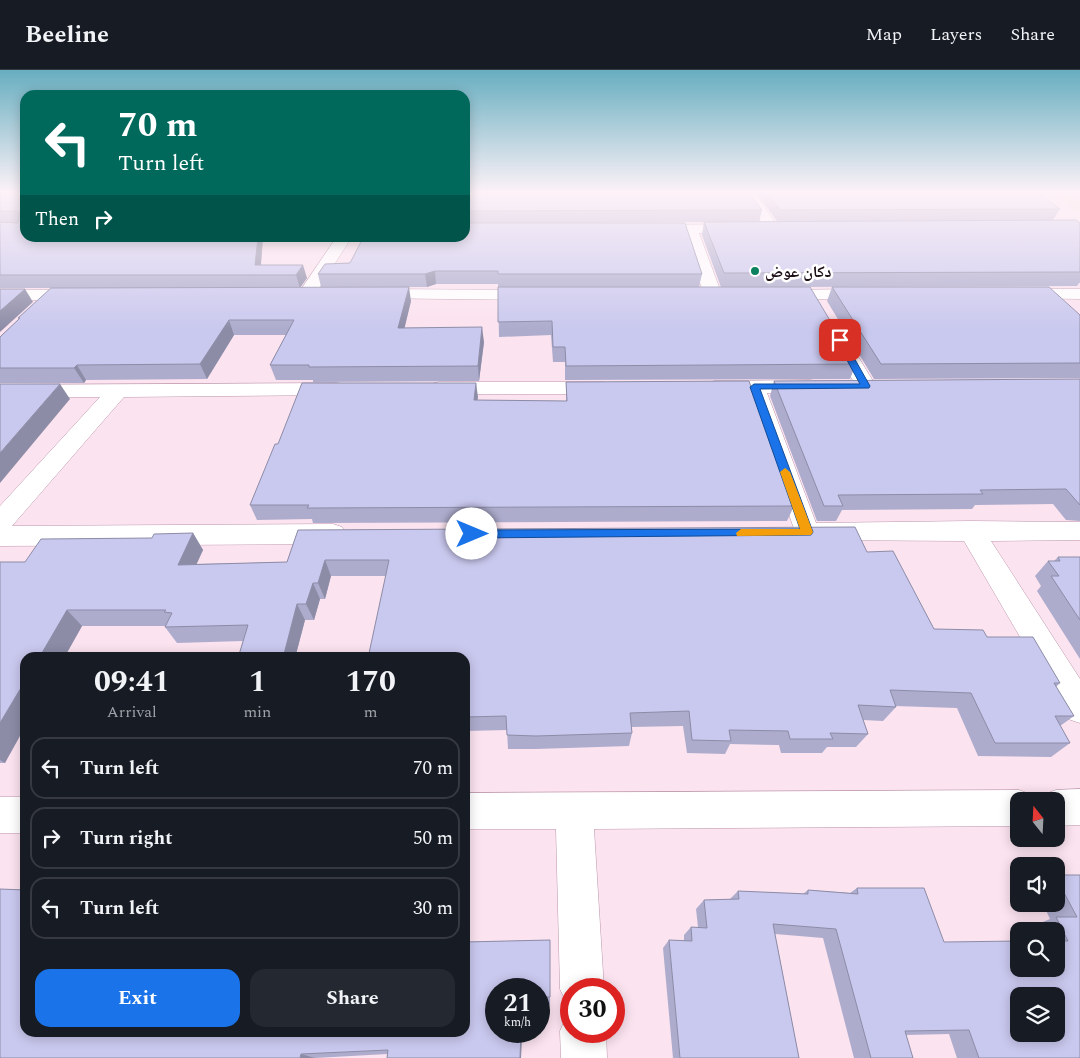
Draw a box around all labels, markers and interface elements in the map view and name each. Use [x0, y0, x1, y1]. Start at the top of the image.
text: Beeline [25, 17, 109, 53]
text: Map [866, 21, 902, 48]
text: Layers [930, 21, 982, 48]
text: Share [1010, 21, 1055, 48]
text: 70 m [118, 99, 198, 152]
icon: left [35, 110, 100, 175]
text: Turn left [118, 147, 204, 180]
text: Then [35, 205, 79, 234]
icon: right [89, 205, 117, 233]
place label: دكان عوض [765, 260, 832, 284]
marker: دكان عوض [749, 265, 761, 277]
pin [819, 319, 861, 361]
icon: arrive [826, 326, 854, 354]
position arrow [445, 507, 497, 559]
text: 09:41 [94, 659, 169, 705]
text: 1 [249, 659, 266, 705]
text: 170 [345, 659, 396, 705]
text: Arrival [107, 700, 157, 724]
text: min [243, 700, 271, 724]
text: m [364, 700, 378, 724]
icon: left [37, 754, 65, 782]
text: Turn left [80, 754, 159, 783]
text: 70 m [413, 754, 453, 783]
north arrow [1010, 792, 1065, 848]
map controls [1010, 792, 1065, 1042]
icon: right [37, 824, 65, 852]
text: Turn right [80, 824, 173, 853]
text: 50 m [413, 824, 453, 853]
button: sound [1010, 857, 1065, 912]
icon: left [37, 894, 65, 922]
text: Turn left [80, 894, 159, 923]
text: 30 m [413, 894, 453, 923]
button: search [1010, 922, 1065, 977]
button: Exit [35, 969, 240, 1027]
button: Share [250, 969, 455, 1027]
speed limit sign: 30 [560, 978, 625, 1043]
text: 21 [503, 985, 532, 1023]
button: layers [1010, 987, 1065, 1042]
text: km/h [504, 1013, 531, 1032]

